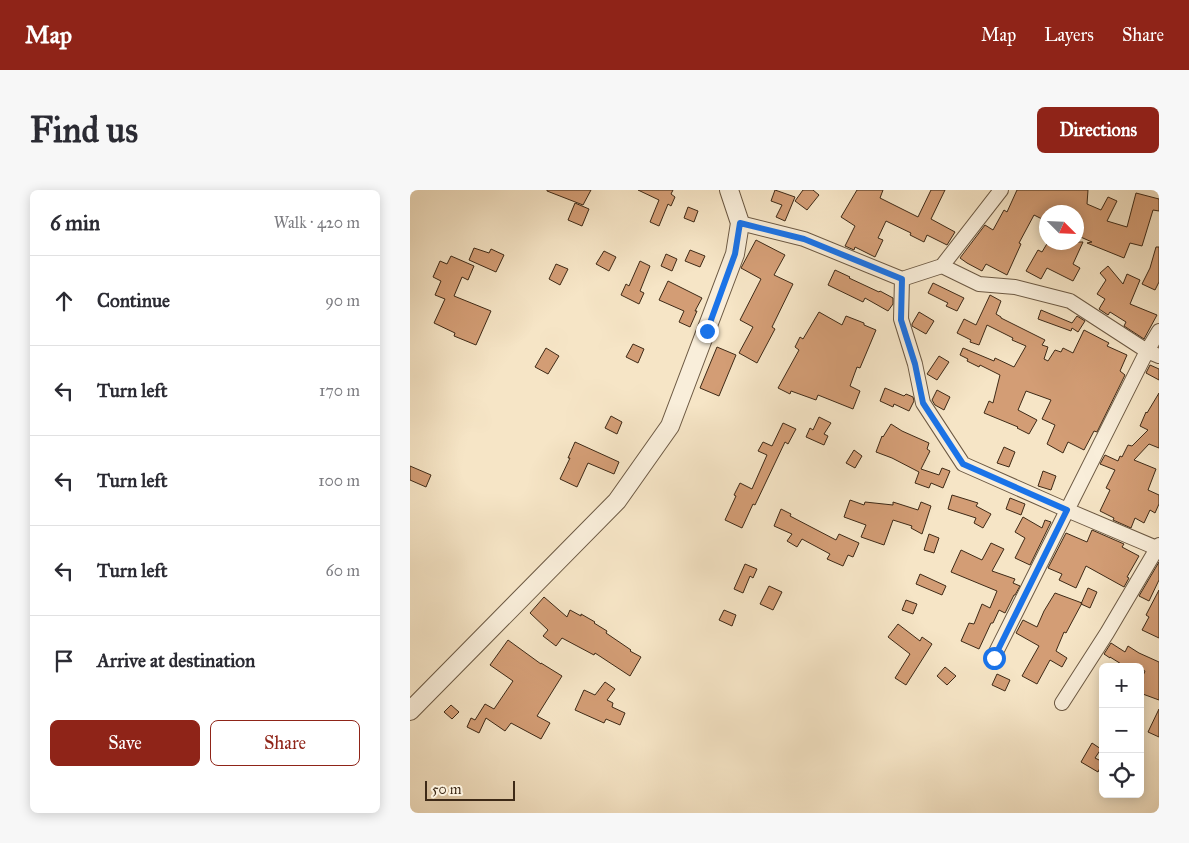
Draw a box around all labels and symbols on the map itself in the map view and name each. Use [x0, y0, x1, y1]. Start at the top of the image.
north arrow [1039, 205, 1084, 250]
route end [696, 320, 719, 343]
route start [983, 647, 1006, 670]
scale bar [425, 778, 515, 801]

